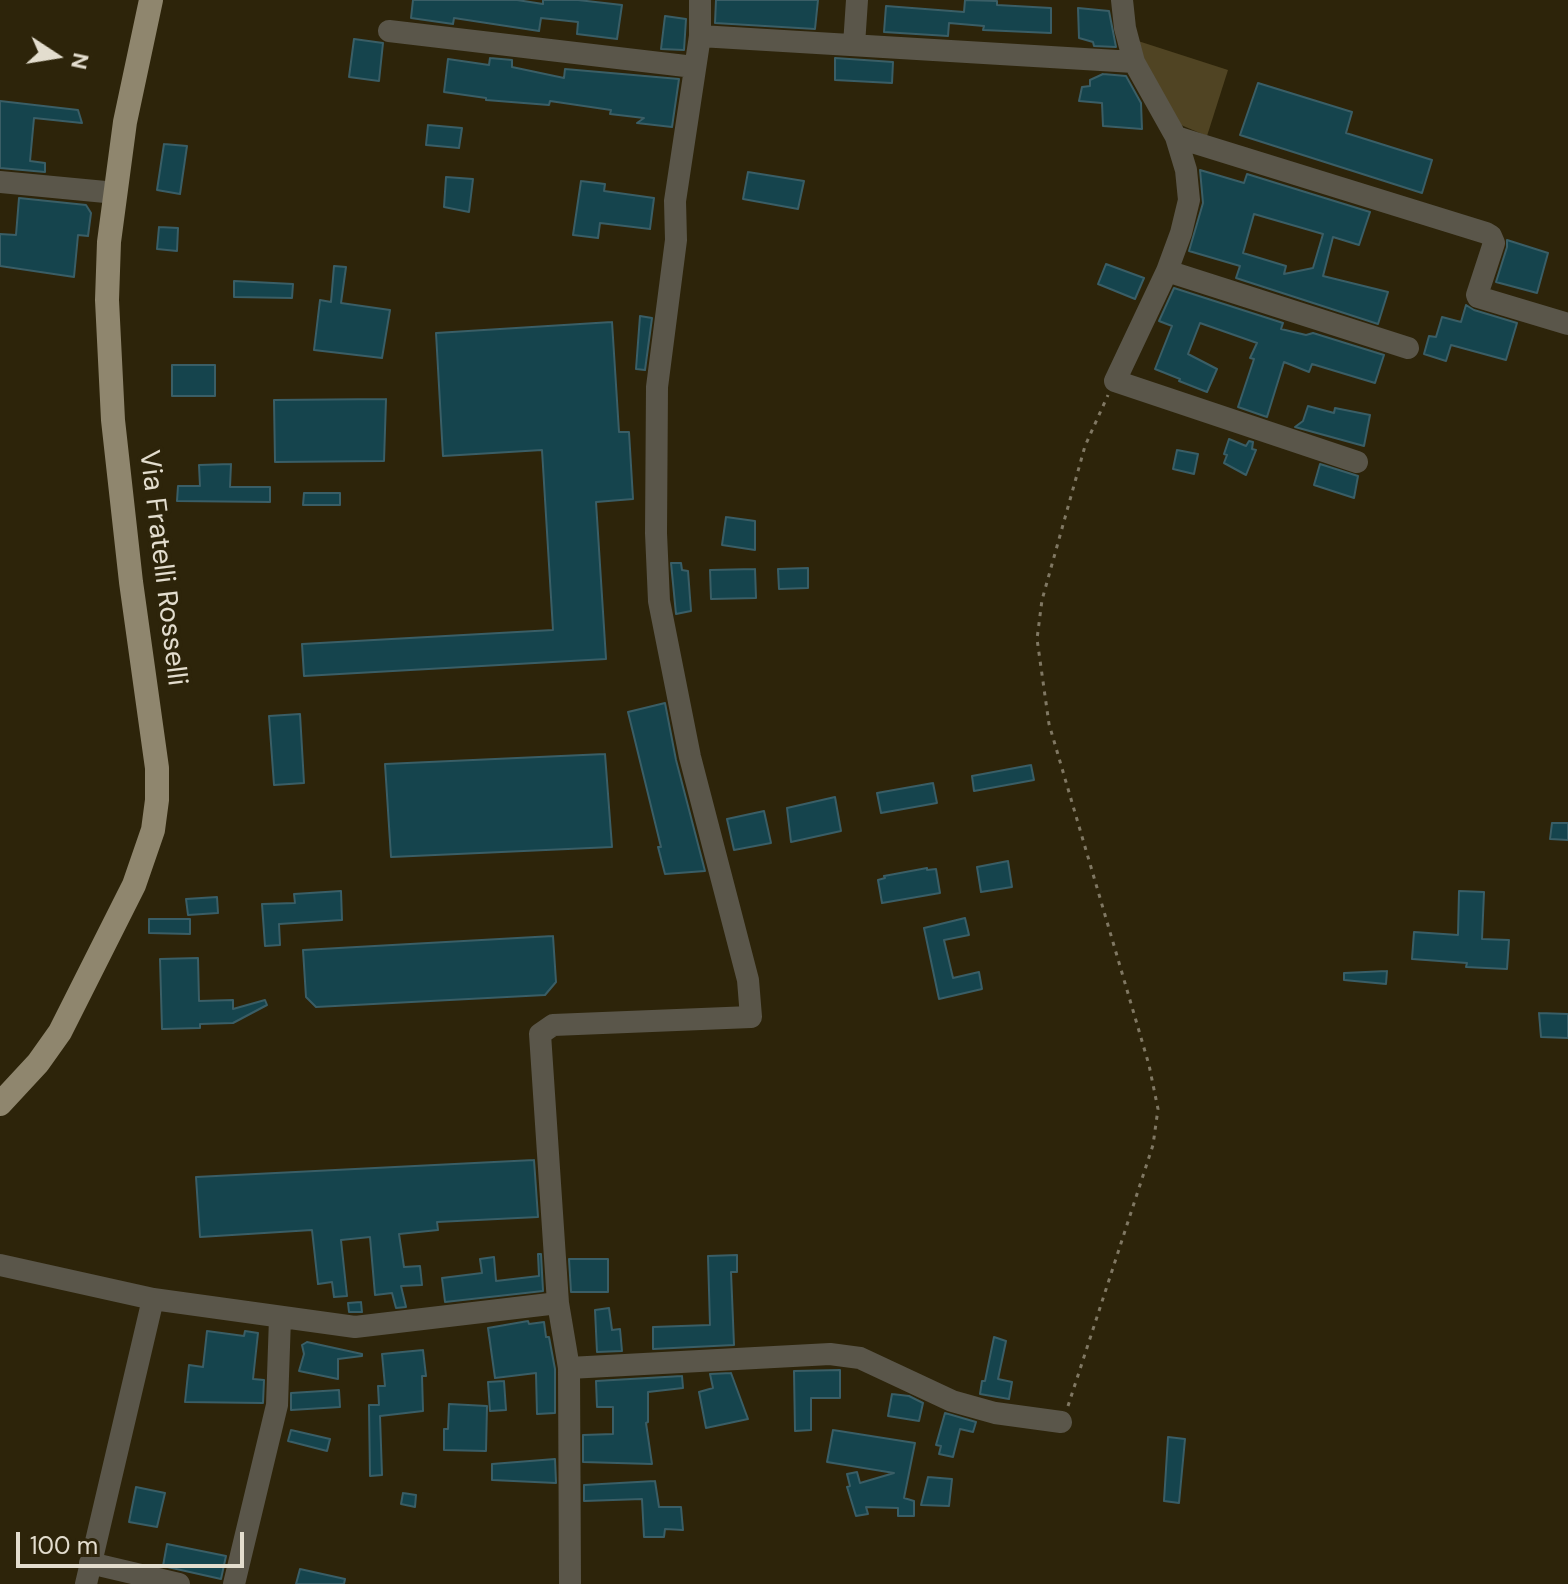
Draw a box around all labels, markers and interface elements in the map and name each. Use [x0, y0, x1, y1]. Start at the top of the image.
north arrow [16, 16, 96, 96]
text: N [64, 50, 96, 72]
street label: Via Fratelli Rosselli [131, 448, 193, 688]
scale bar [20, 1516, 248, 1566]
text: 100 m [30, 1530, 98, 1561]

